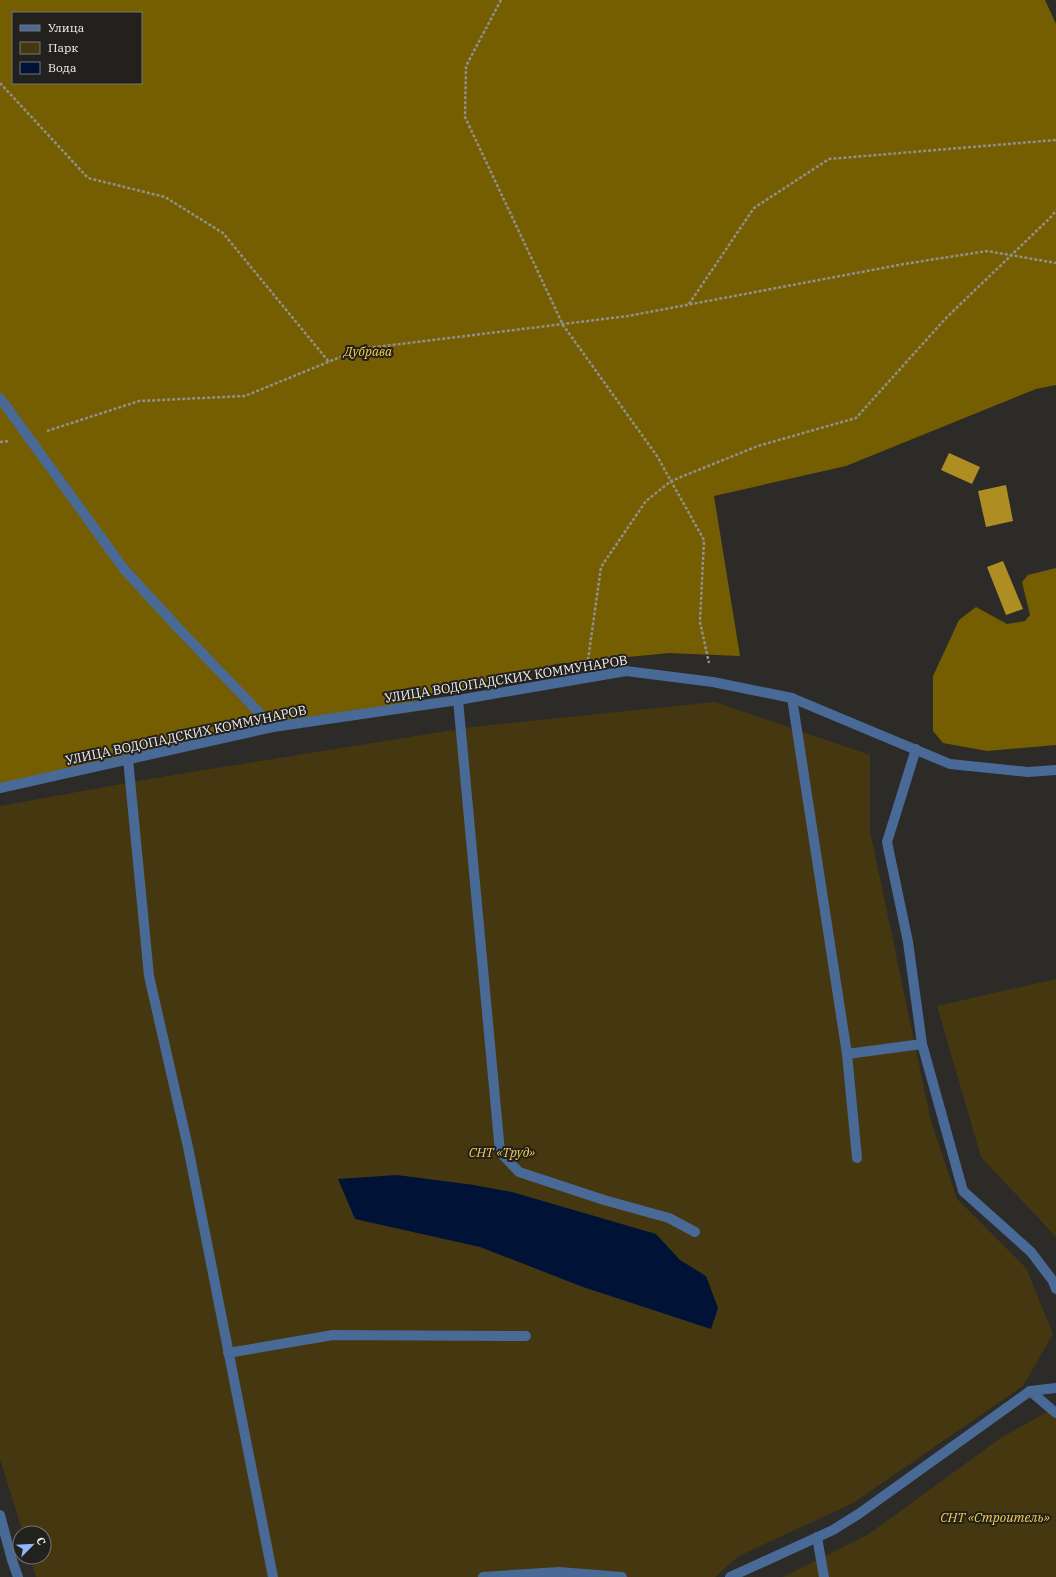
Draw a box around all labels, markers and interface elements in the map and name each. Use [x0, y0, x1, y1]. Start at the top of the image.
legend [12, 12, 142, 84]
text: Улица [48, 20, 85, 35]
text: Парк [48, 40, 78, 55]
text: Вода [48, 60, 77, 75]
park label: Дубрава [342, 343, 392, 360]
street label: УЛИЦА ВОДОПАДСКИХ КОММУНАРОВ [383, 651, 629, 707]
street label: УЛИЦА ВОДОПАДСКИХ КОММУНАРОВ [64, 701, 308, 769]
park label: СНТ «Труд» [469, 1144, 535, 1161]
park label: СНТ «Строитель» [940, 1509, 1050, 1526]
north arrow [12, 1525, 52, 1565]
text: С [33, 1535, 49, 1547]

